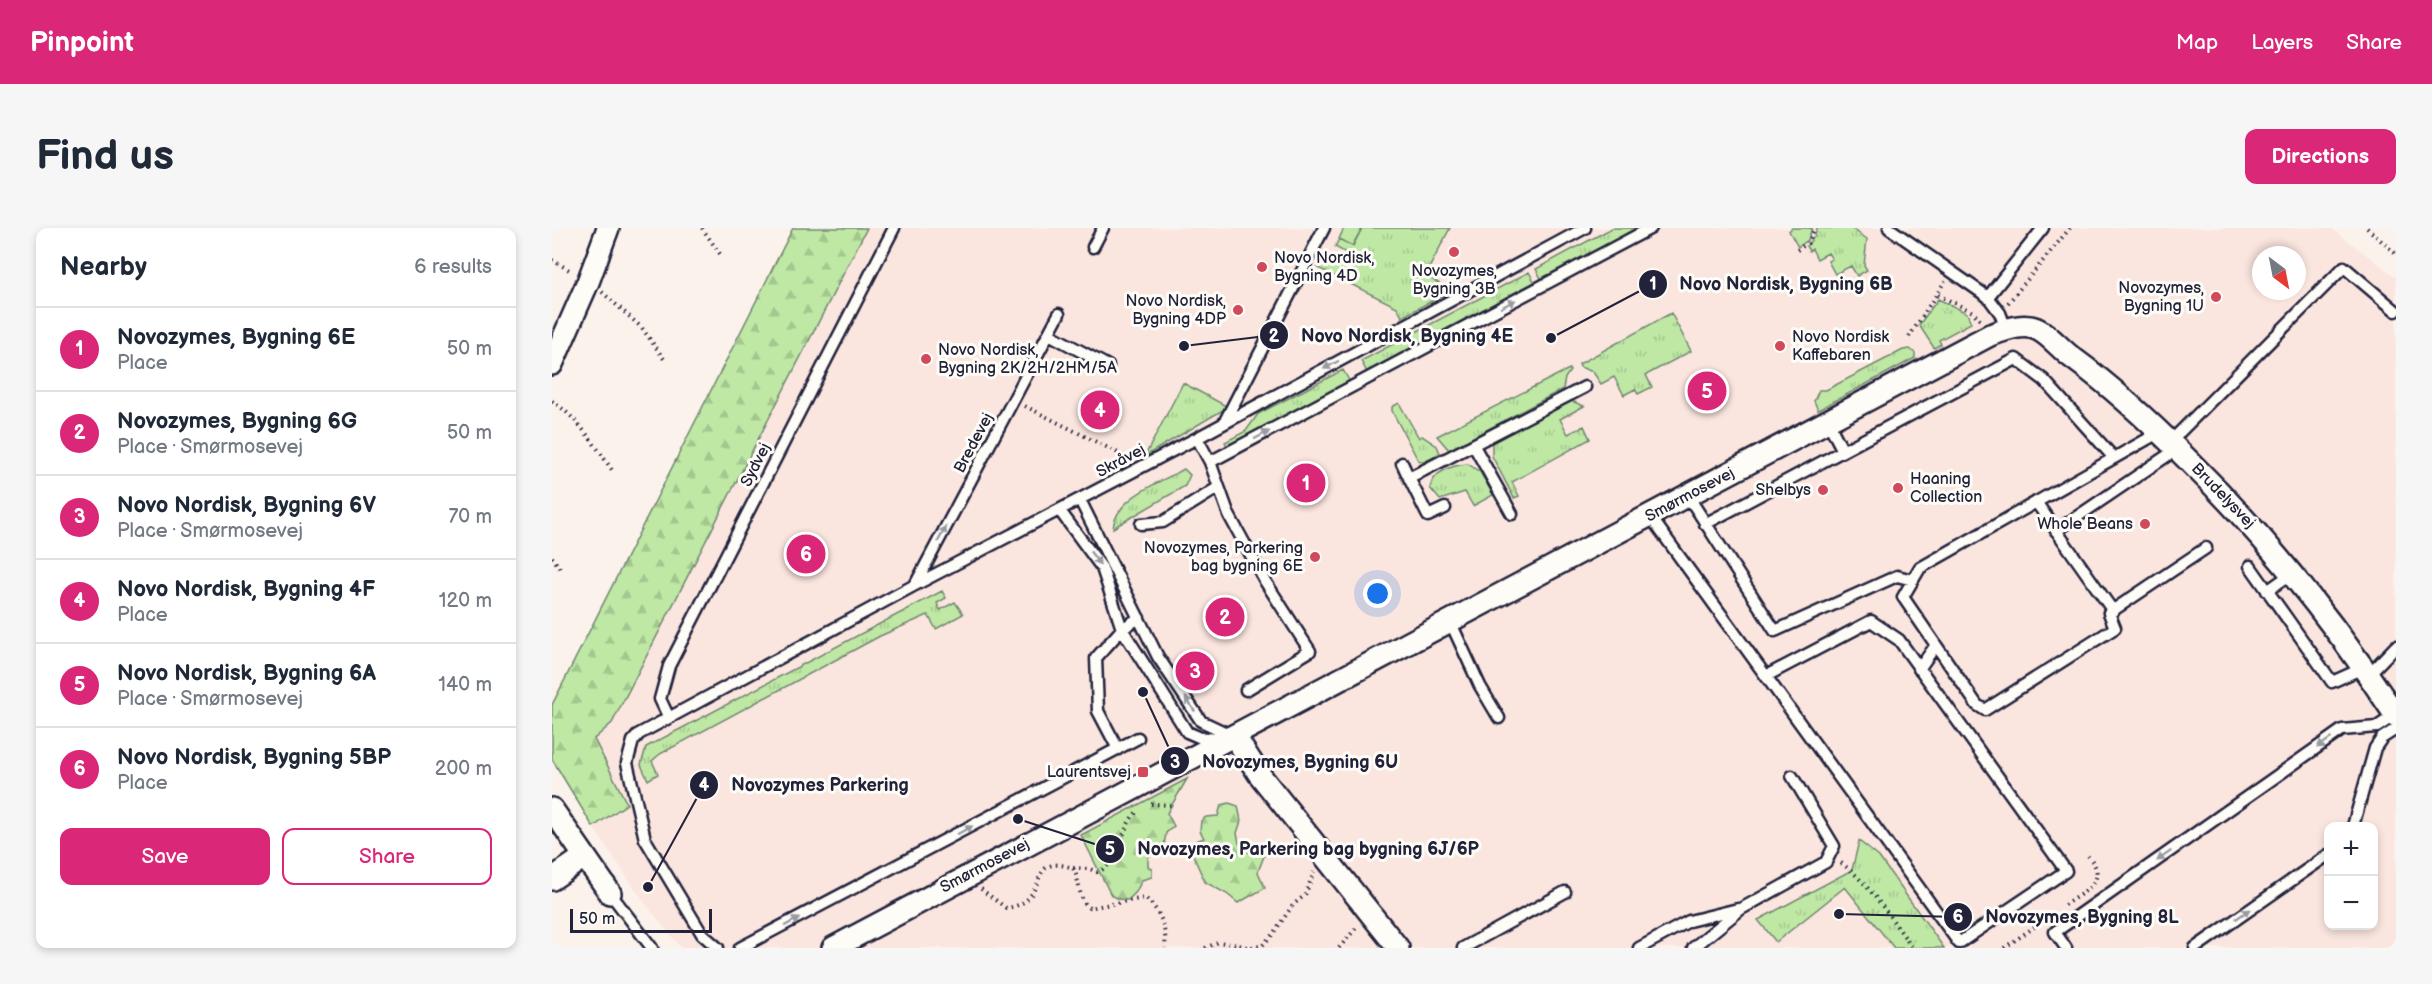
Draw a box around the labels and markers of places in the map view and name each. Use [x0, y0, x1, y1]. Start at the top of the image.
marker: Novozymes, Bygning 3B [1447, 245, 1461, 259]
place label: Novo Nordisk, Bygning 4D [1274, 249, 1375, 286]
marker: Novo Nordisk, Bygning 4D [1255, 260, 1269, 274]
place label: Novozymes, Bygning 3B [1411, 262, 1497, 299]
callout: Novo Nordisk, Bygning 6B [1638, 266, 1905, 302]
place label: Novozymes, Bygning 1U [2118, 279, 2204, 316]
marker: Novozymes, Bygning 1U [2209, 290, 2223, 304]
place label: Novo Nordisk, Bygning 4DP [1126, 292, 1226, 329]
marker: Novo Nordisk, Bygning 4DP [1231, 303, 1245, 317]
callout: Novo Nordisk, Bygning 4E [1259, 317, 1525, 353]
place label: Novo Nordisk Kaffebaren [1792, 328, 1889, 365]
marker: Novo Nordisk Kaffebaren [1773, 339, 1787, 353]
place label: Novo Nordisk, Bygning 2K/2H/2HM/5A [938, 341, 1117, 378]
marker: Novo Nordisk, Bygning 2K/2H/2HM/5A [919, 352, 933, 366]
pin: 5 [1688, 368, 1726, 414]
pin: 4 [1080, 388, 1120, 432]
pin: 1 [1286, 460, 1326, 506]
place label: Haaning Collection [1910, 470, 1982, 507]
place label: Shelbys [1756, 481, 1811, 500]
marker: Haaning Collection [1891, 481, 1905, 495]
marker: Shelbys [1816, 483, 1830, 497]
place label: Whole Beans [2037, 515, 2133, 534]
marker: Whole Beans [2138, 517, 2152, 531]
pin: 6 [786, 532, 826, 576]
place label: Novozymes, Parkering bag bygning 6E [1144, 539, 1303, 576]
marker: Novozymes, Parkering bag bygning 6E [1308, 550, 1322, 564]
pin: 2 [1206, 594, 1244, 640]
pin: 3 [1176, 648, 1214, 694]
callout: Novozymes, Bygning 6U [1160, 743, 1410, 779]
place label: Laurentsvej [1047, 763, 1131, 782]
marker: Laurentsvej [1136, 765, 1150, 779]
callout: Novozymes Parkering [689, 767, 920, 803]
callout: Novozymes, Parkering bag bygning 6J/6P [1095, 831, 1491, 867]
callout: Novozymes, Bygning 8L [1943, 899, 2190, 935]

